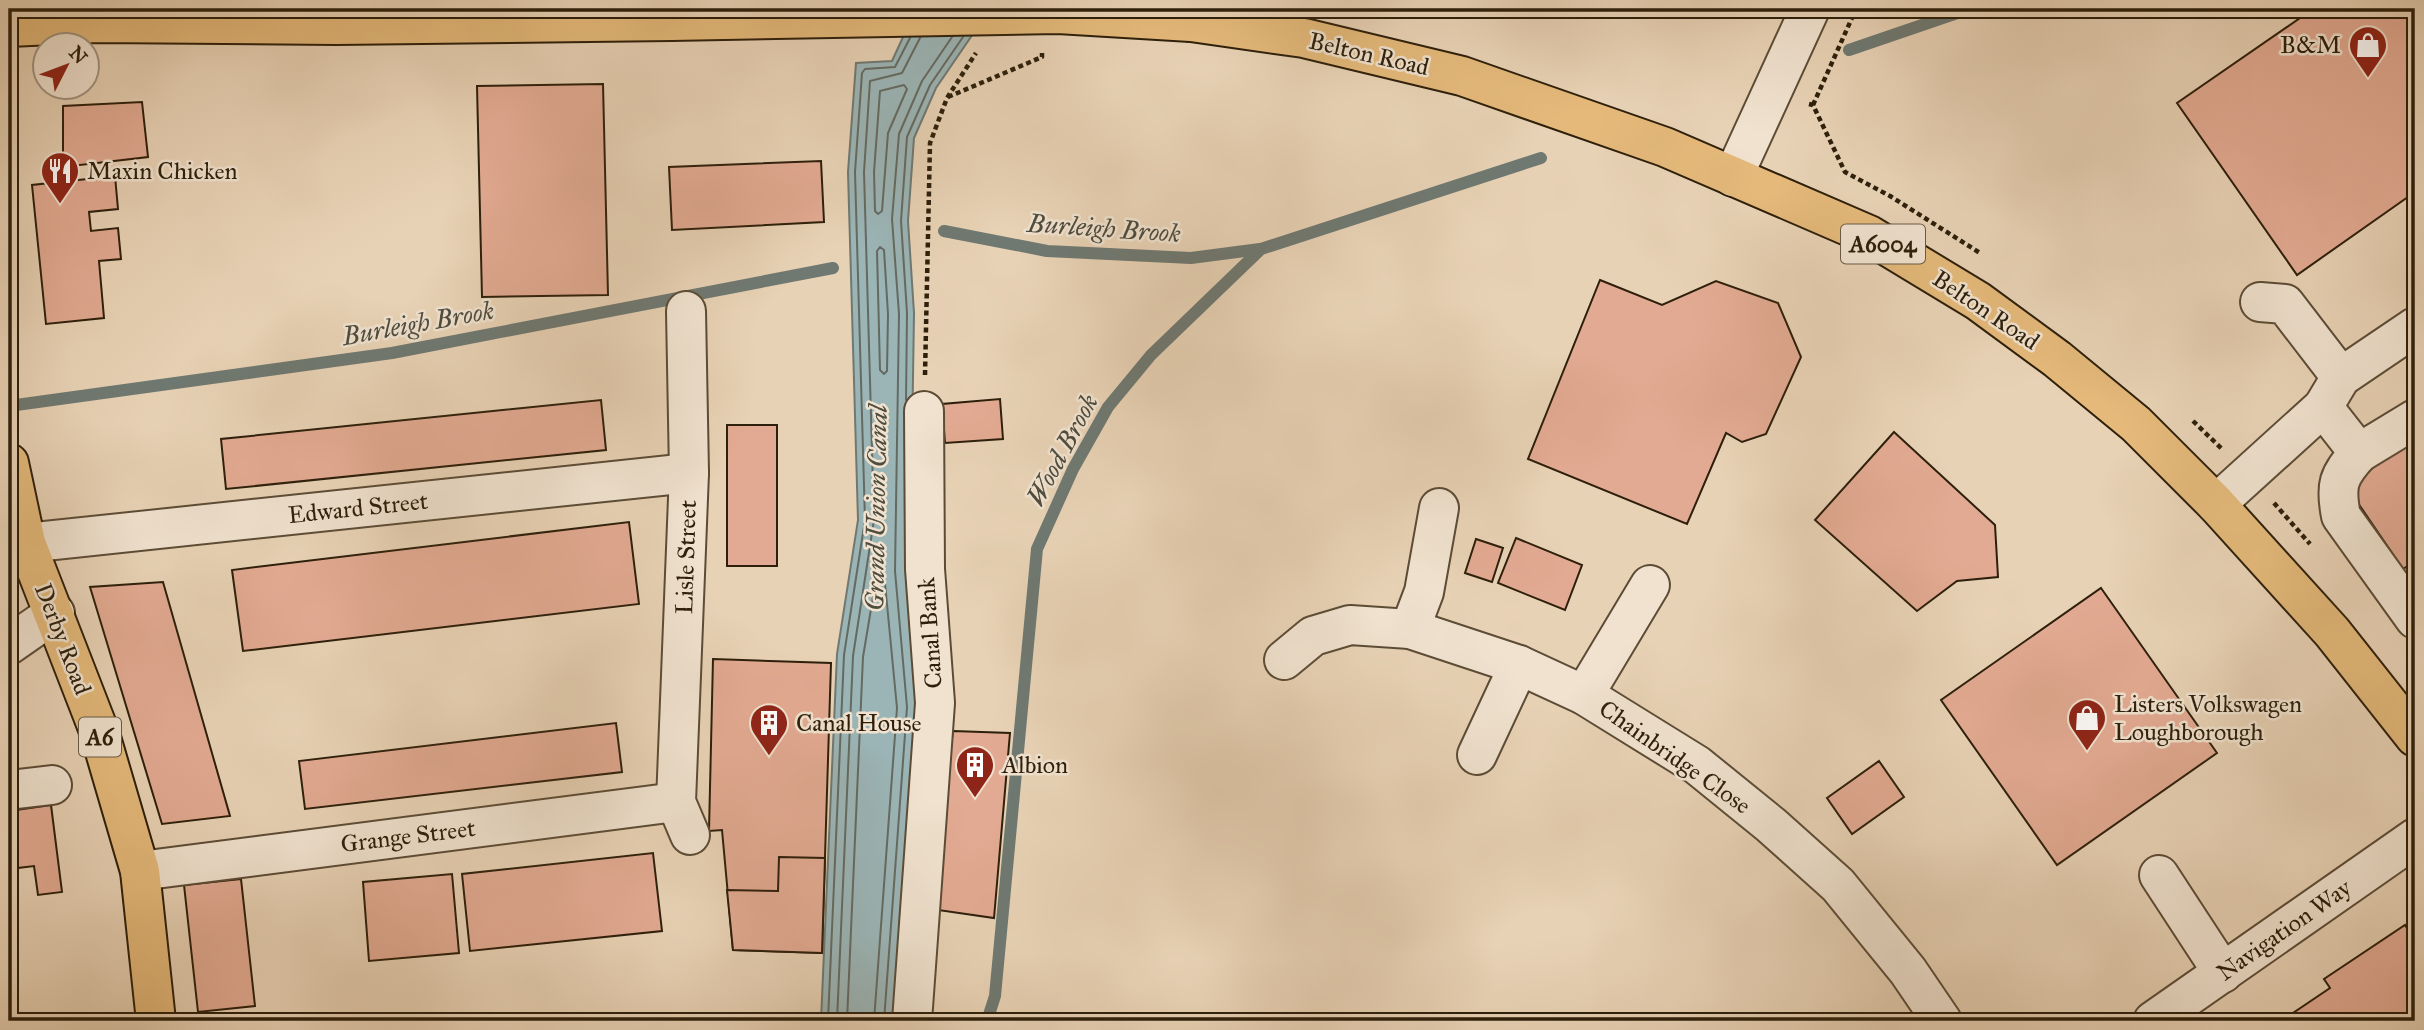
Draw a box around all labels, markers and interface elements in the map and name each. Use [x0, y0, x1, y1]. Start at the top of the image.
shop icon: B&M [2347, 24, 2389, 79]
street label: Belton Road [1306, 26, 1432, 82]
place label: B&M [2280, 30, 2341, 60]
north arrow [32, 32, 102, 102]
text: N [64, 41, 92, 69]
restaurant icon: Maxin Chicken [39, 150, 81, 205]
place label: Maxin Chicken [87, 156, 238, 186]
water label: Burleigh Brook [1025, 207, 1182, 249]
road number: A6004 [1841, 224, 1925, 264]
street label: Belton Road [1927, 263, 2045, 357]
water label: Burleigh Brook [339, 294, 497, 352]
water label: Wood Brook [1019, 388, 1105, 512]
water label: Grand Union Canal [858, 403, 894, 611]
street label: Edward Street [286, 486, 430, 530]
street label: Lisle Street [669, 499, 703, 615]
street label: Canal Bank [911, 576, 949, 690]
street label: Derby Road [28, 579, 98, 699]
place label: Listers Volkswagen Loughborough [2114, 689, 2302, 747]
street label: Chainbridge Close [1593, 693, 1757, 821]
shop icon: Listers Volkswagen Loughborough [2066, 697, 2108, 752]
building icon: Canal House [748, 702, 790, 757]
place label: Canal House [796, 708, 922, 738]
road number: A6 [79, 718, 121, 757]
building icon: Albion [954, 744, 996, 799]
place label: Albion [1001, 750, 1068, 780]
street label: Grange Street [339, 813, 478, 859]
street label: Navigation Way [2211, 872, 2358, 987]

